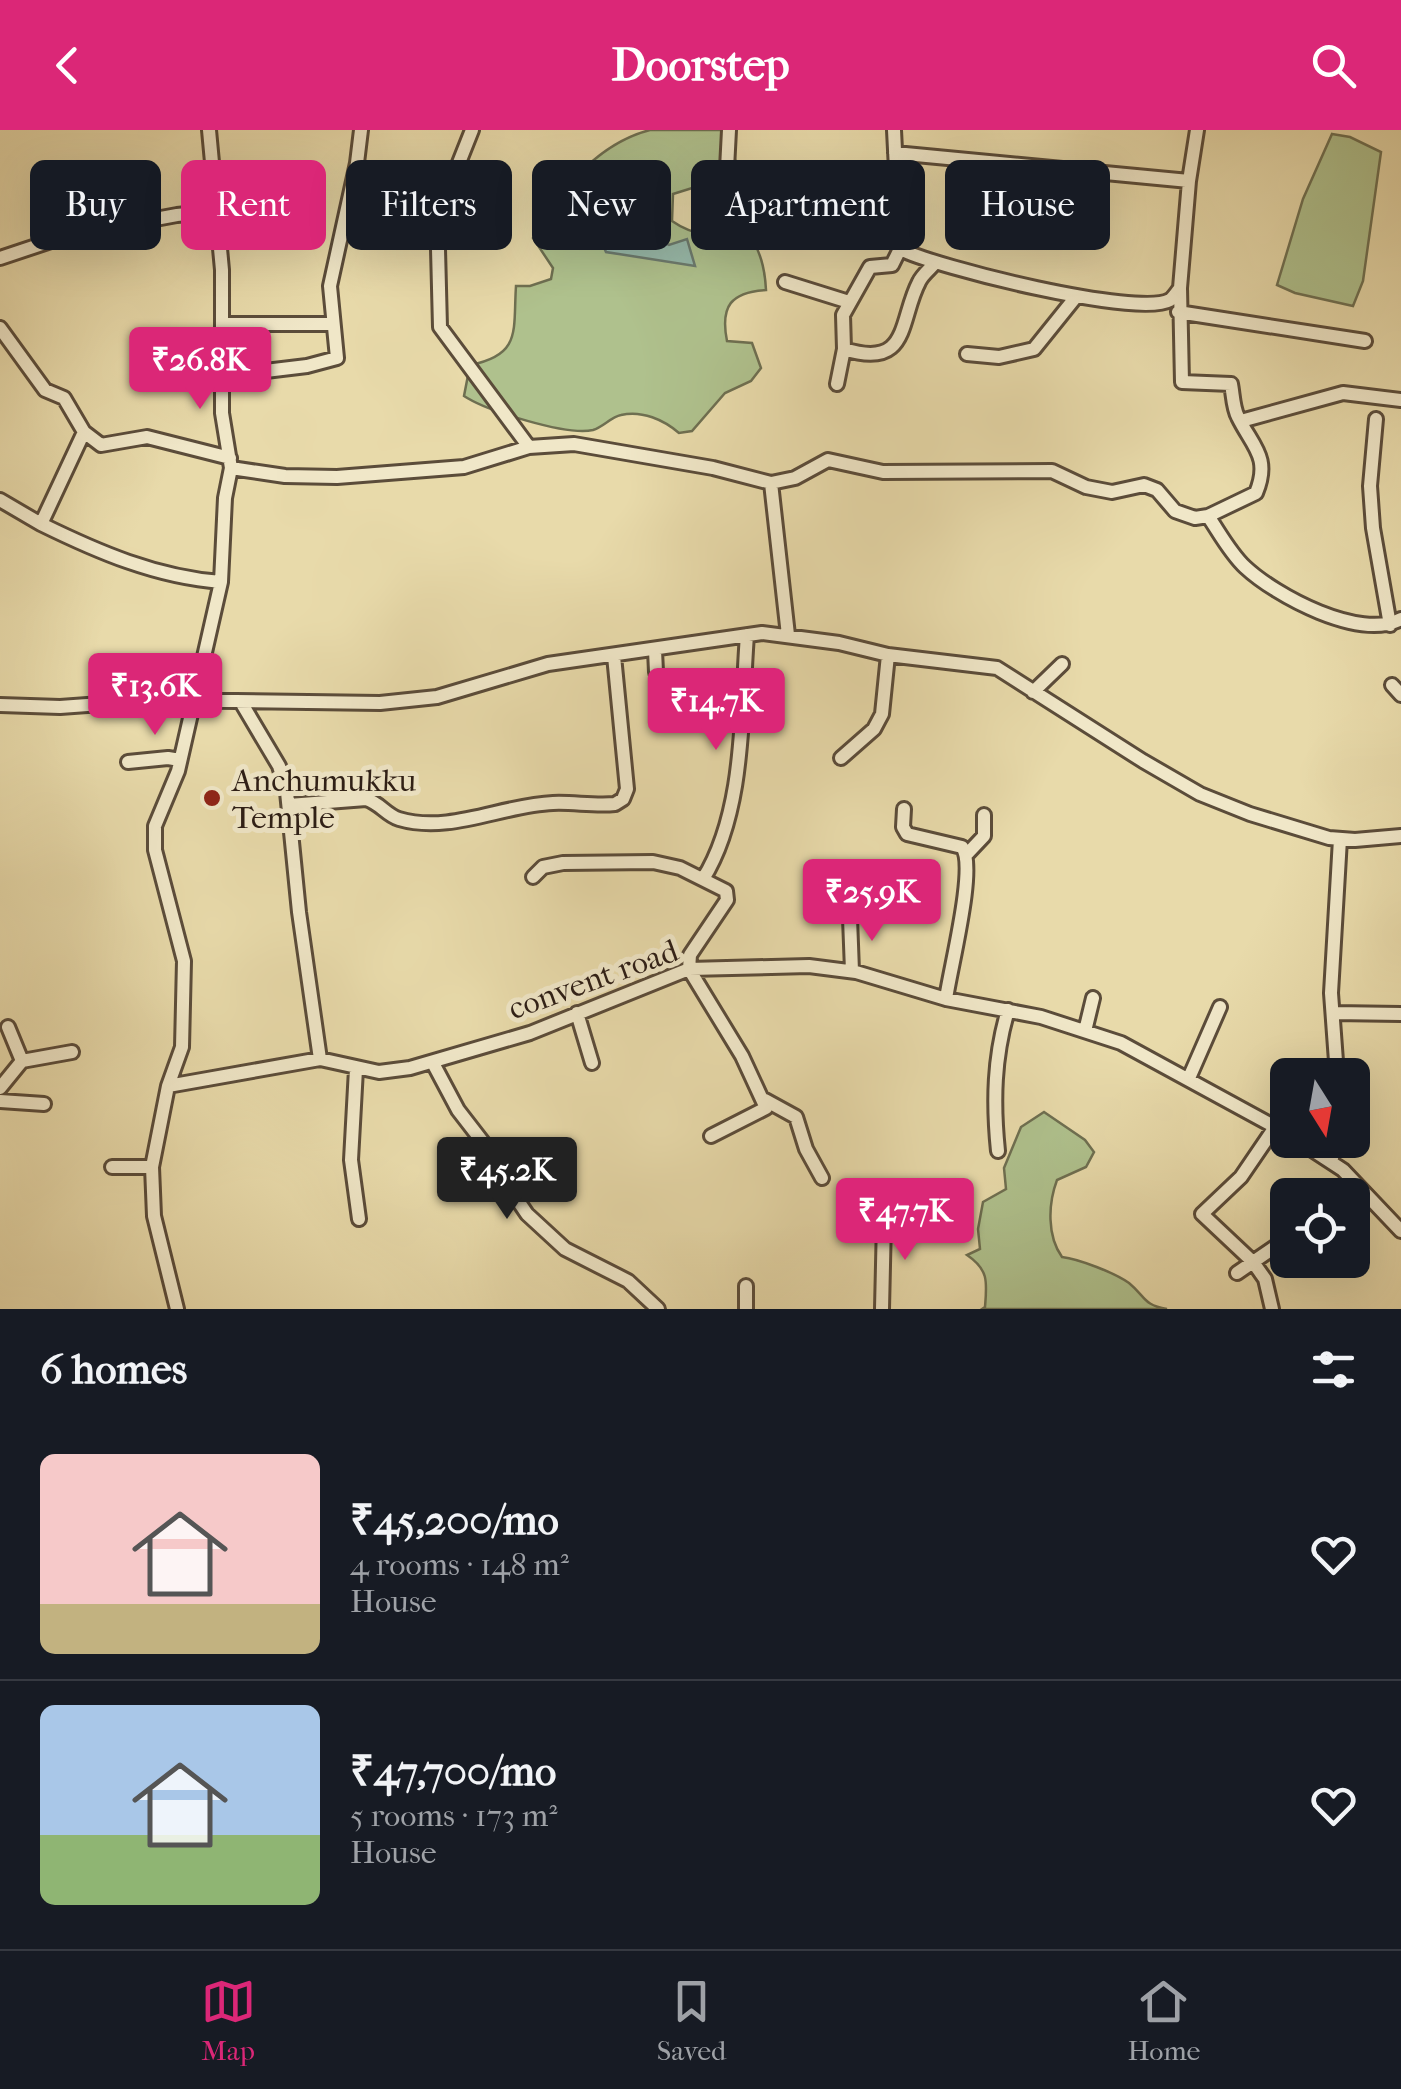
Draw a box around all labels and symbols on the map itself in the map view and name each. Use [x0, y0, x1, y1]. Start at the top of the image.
pin: ₹26.8K [119, 327, 281, 412]
pin: ₹13.6K [74, 653, 236, 738]
pin: ₹14.7K [635, 668, 797, 753]
place label: Anchumukku Temple [230, 762, 416, 836]
marker: Anchumukku Temple [201, 787, 223, 809]
pin: ₹25.9K [791, 859, 953, 944]
street label: convent road [503, 931, 684, 1027]
north arrow [1270, 1058, 1370, 1158]
pin: ₹45.2K [426, 1137, 588, 1222]
pin: ₹47.7K [824, 1178, 986, 1263]

